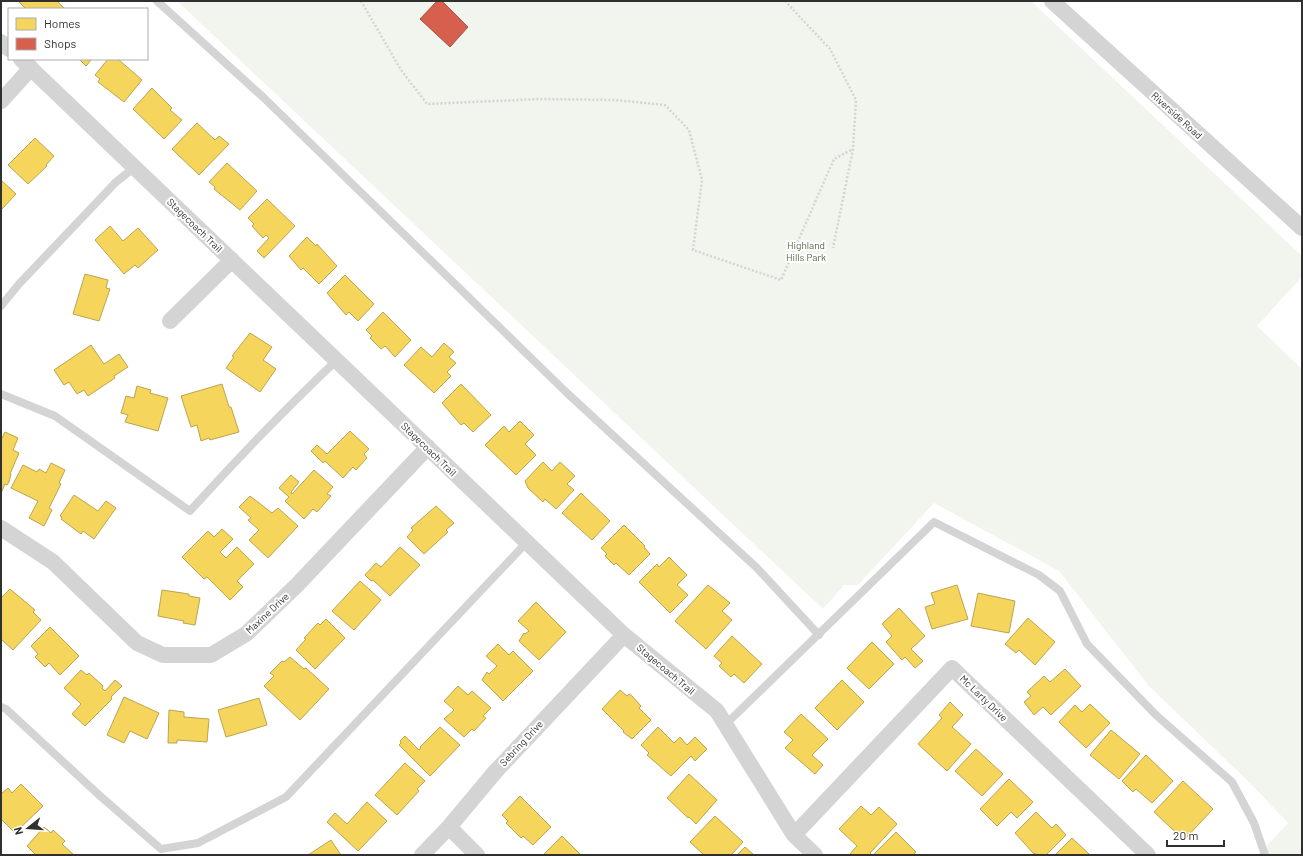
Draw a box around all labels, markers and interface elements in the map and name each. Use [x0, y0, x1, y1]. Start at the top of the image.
legend [8, 8, 148, 60]
text: Homes [44, 16, 81, 30]
text: Shops [44, 36, 77, 50]
street label: Riverside Road [1149, 89, 1205, 141]
street label: Stagecoach Trail [165, 196, 225, 254]
park label: Highland Hills Park [786, 239, 826, 263]
street label: Stagecoach Trail [399, 420, 459, 478]
street label: Maxine Drive [243, 590, 291, 636]
street label: Stagecoach Trail [634, 641, 698, 697]
street label: Mc Larty Drive [958, 672, 1010, 724]
street label: Sebring Drive [497, 718, 545, 768]
north arrow [8, 808, 48, 848]
scale bar [1167, 822, 1224, 848]
text: N [11, 826, 25, 836]
text: 20 m [1173, 828, 1199, 842]

